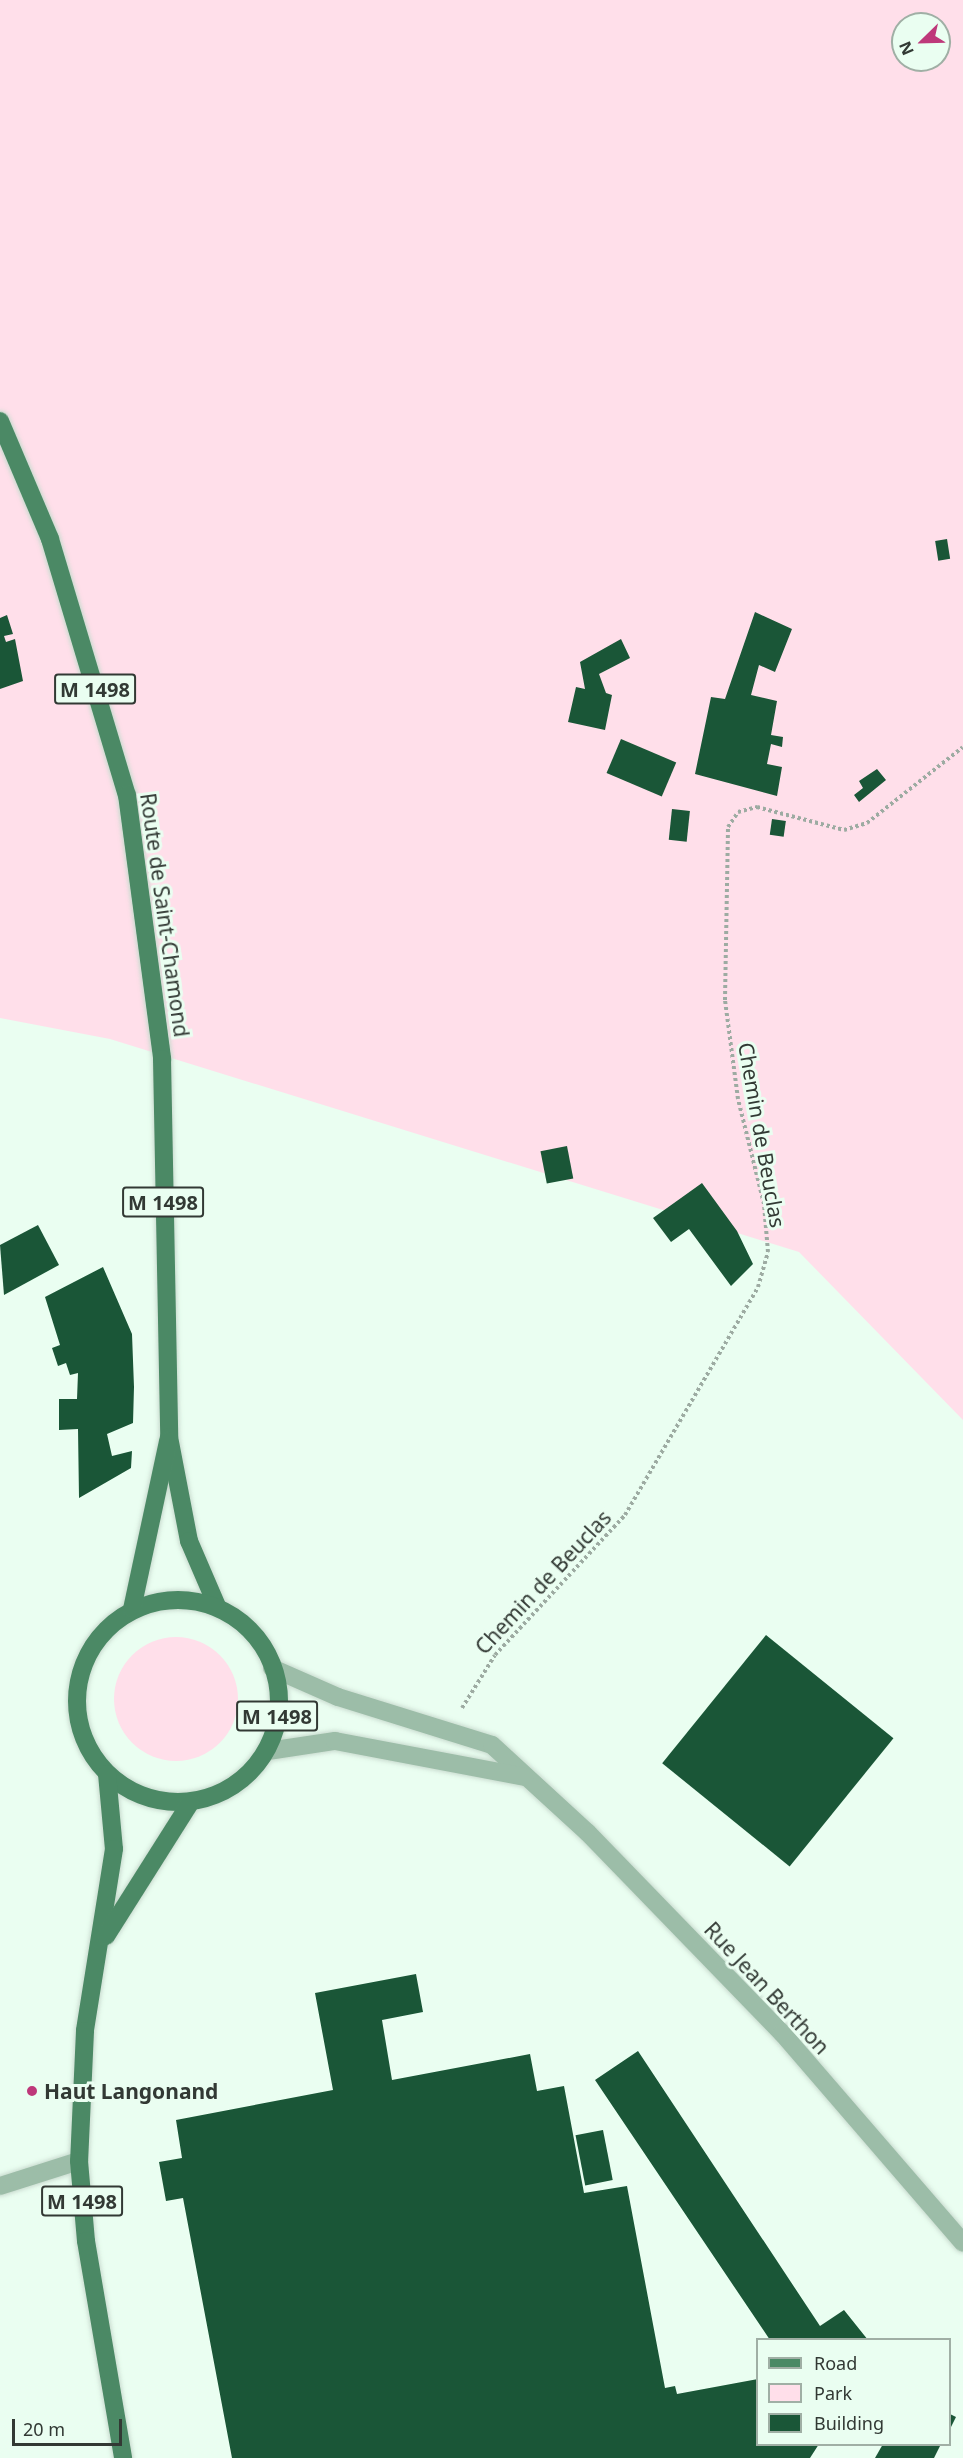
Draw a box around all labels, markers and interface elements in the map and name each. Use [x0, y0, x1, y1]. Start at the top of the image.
north arrow [891, 12, 951, 72]
text: N [894, 38, 919, 59]
road number: M 1498 [53, 672, 137, 706]
street label: Route de Saint-Chamond [135, 791, 195, 1039]
street label: Chemin de Beuclas [733, 1040, 791, 1230]
road number: M 1498 [121, 1185, 205, 1219]
street label: Chemin de Beuclas [470, 1505, 616, 1659]
road number: M 1498 [235, 1699, 319, 1733]
street label: Rue Jean Berthon [699, 1917, 835, 2059]
place label: Haut Langonand [44, 2078, 218, 2104]
marker: Haut Langonand [25, 2084, 39, 2098]
road number: M 1498 [40, 2184, 124, 2218]
legend [756, 2338, 951, 2446]
text: Road [814, 2351, 857, 2375]
text: Park [814, 2381, 852, 2405]
scale bar [15, 2407, 124, 2445]
text: Building [814, 2411, 884, 2435]
text: 20 m [23, 2417, 65, 2441]

